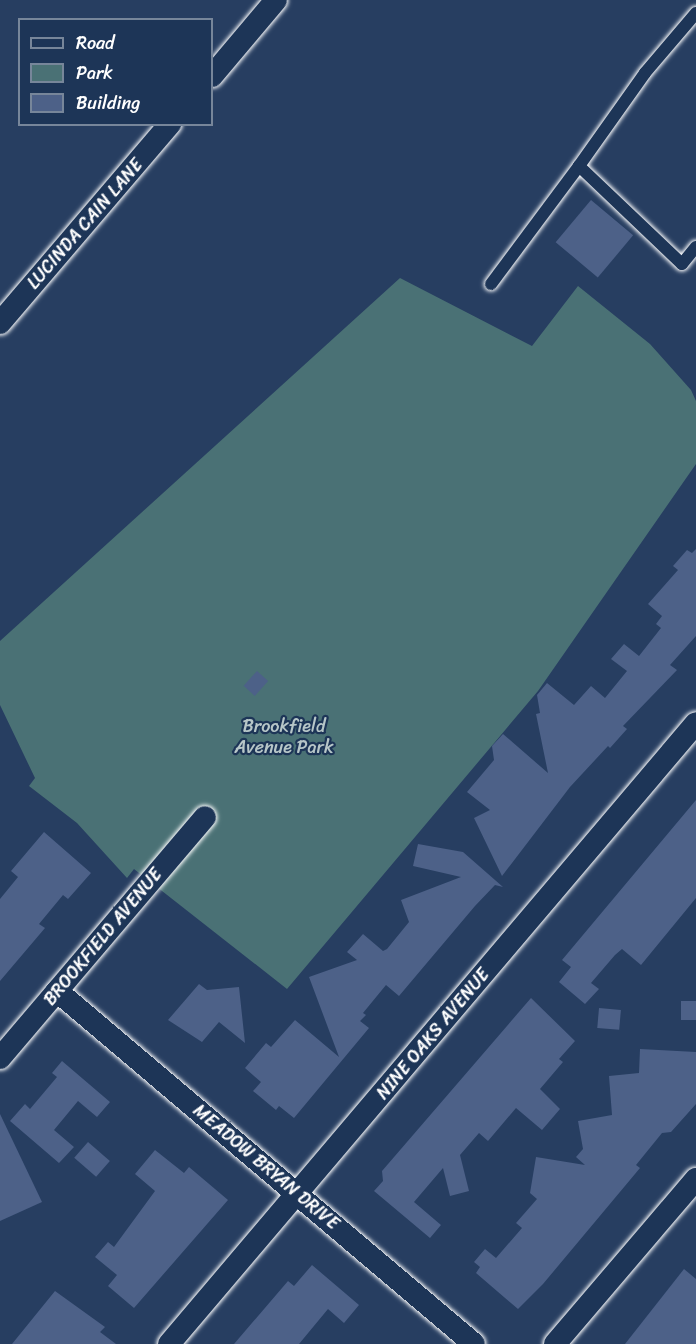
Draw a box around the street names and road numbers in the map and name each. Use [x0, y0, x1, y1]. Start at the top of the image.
street label: LUCINDA CAIN LANE [23, 154, 147, 294]
street label: BROOKFIELD AVENUE [39, 864, 167, 1010]
street label: NINE OAKS AVENUE [372, 964, 494, 1104]
street label: MEADOW BRYAN DRIVE [188, 1099, 344, 1235]

